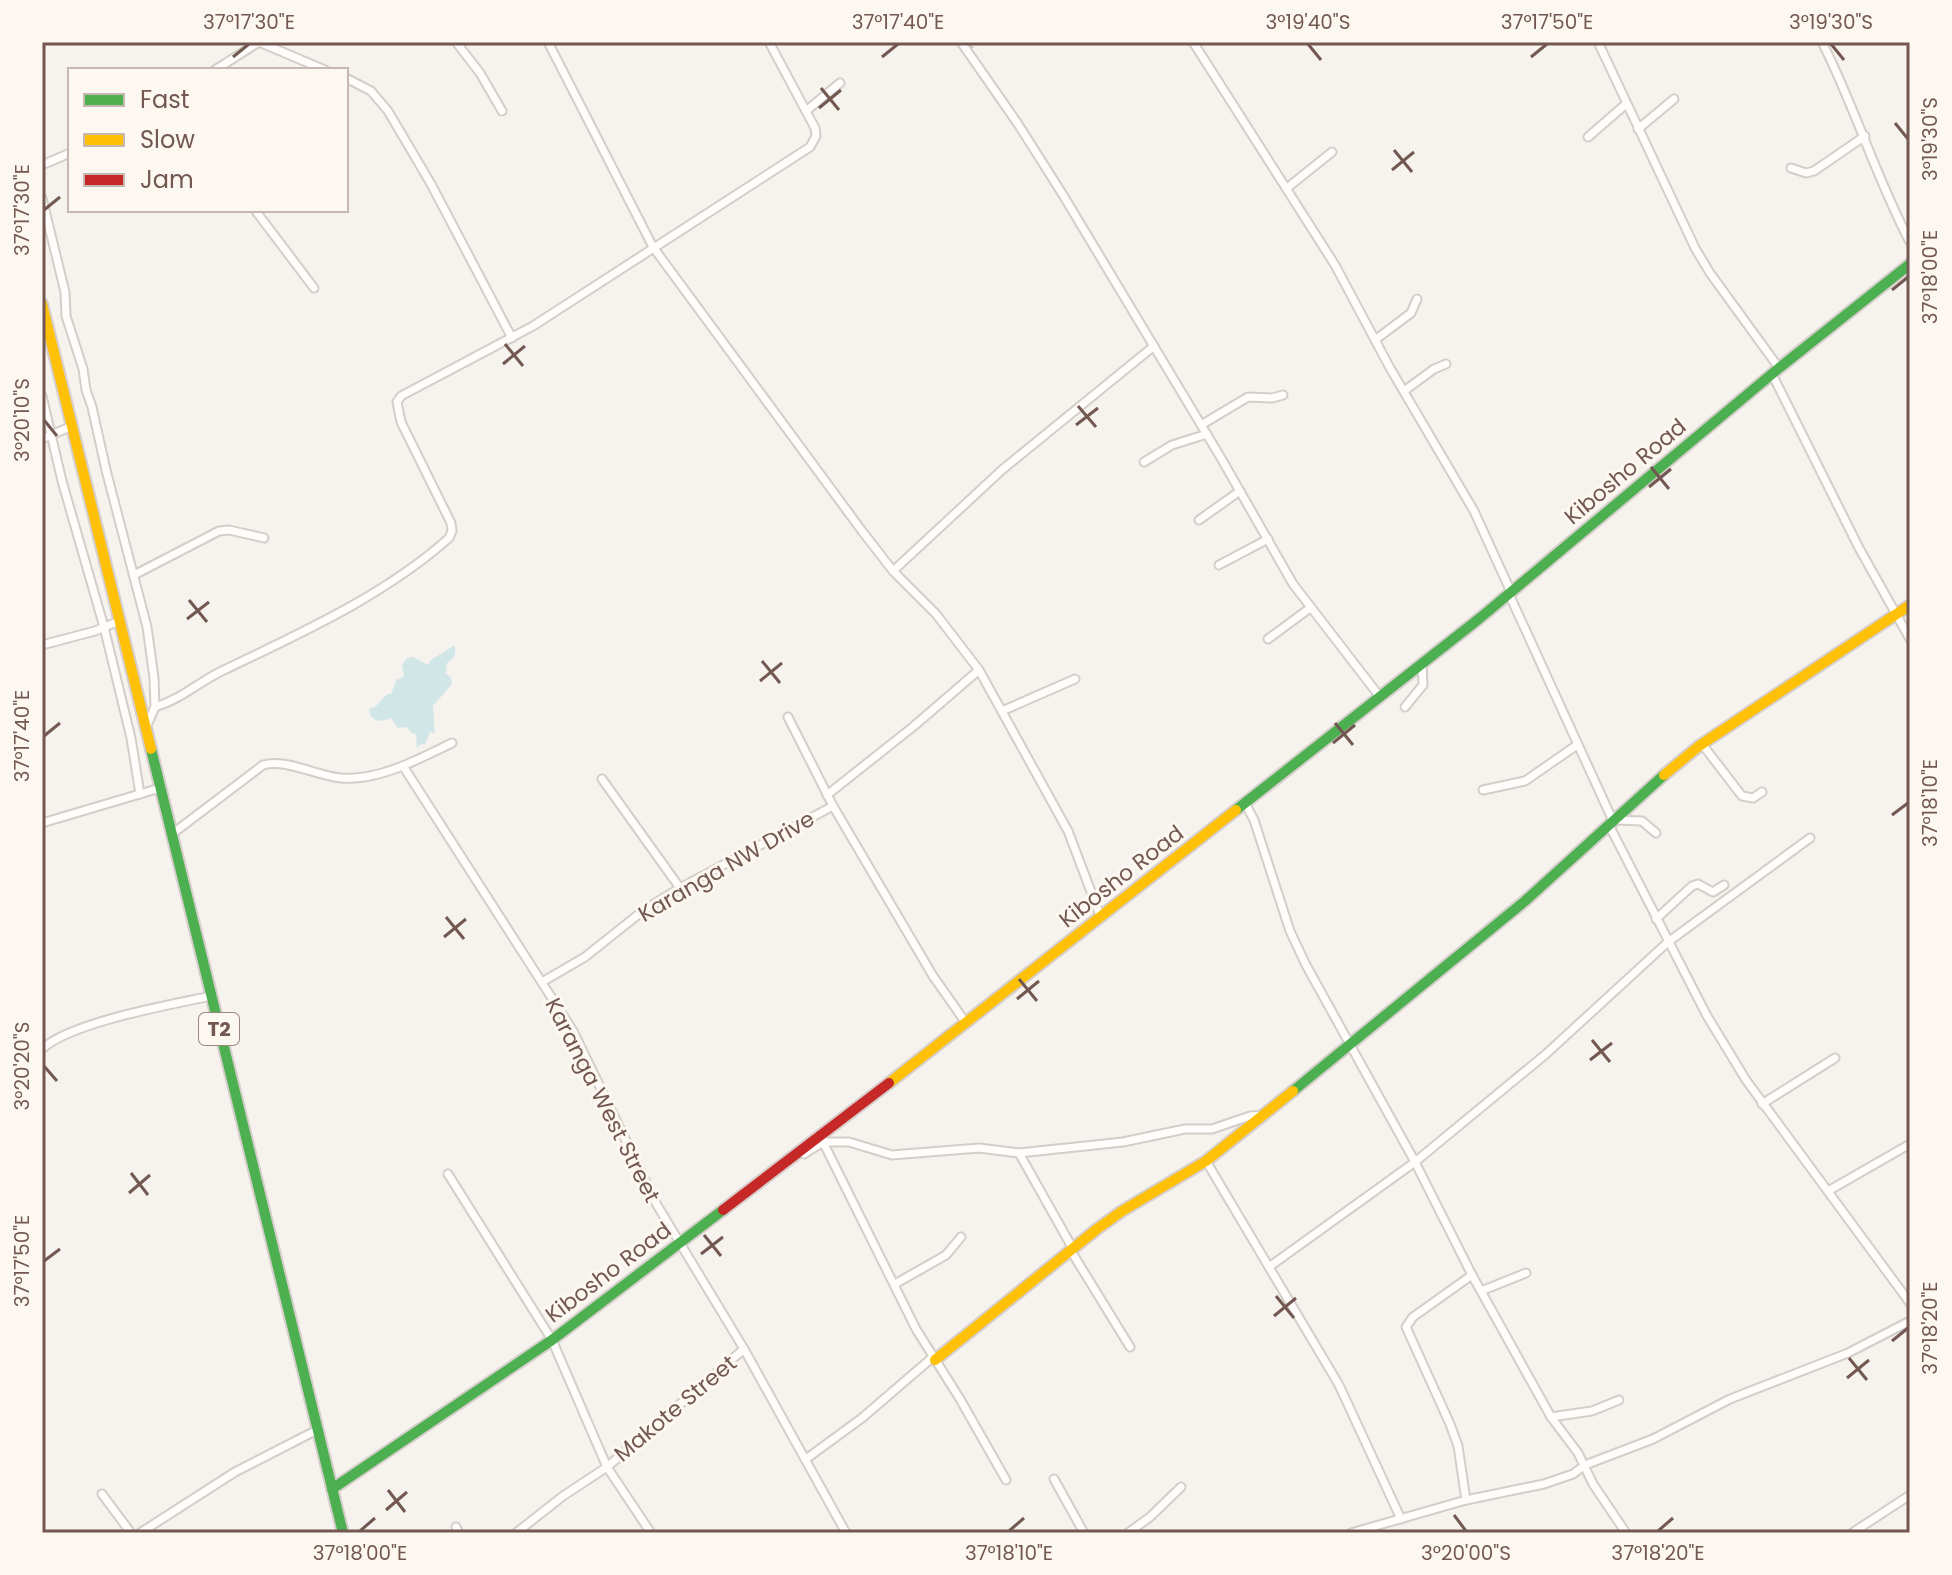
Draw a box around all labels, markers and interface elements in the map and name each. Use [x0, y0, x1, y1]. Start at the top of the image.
text: 37°17'30"E [203, 8, 295, 36]
text: 37°17'40"E [852, 8, 944, 36]
text: 3°19'40"S [1266, 8, 1350, 36]
text: 37°17'50"E [1501, 8, 1593, 36]
text: 3°19'30"S [1789, 8, 1873, 36]
legend [68, 68, 348, 212]
text: Fast [140, 83, 190, 116]
text: 3°19'30"S [1916, 97, 1944, 181]
text: Slow [140, 123, 195, 156]
text: Jam [140, 163, 194, 196]
text: 37°17'30"E [8, 164, 36, 256]
text: 37°18'00"E [1916, 230, 1944, 324]
text: 3°20'10"S [8, 378, 36, 462]
street label: Kibosho Road [1558, 411, 1693, 532]
text: 37°17'40"E [8, 690, 36, 782]
text: 37°18'10"E [1916, 759, 1944, 847]
street label: Karanga NW Drive [632, 803, 820, 930]
street label: Kibosho Road [1053, 818, 1190, 935]
street label: Karanga West Street [538, 993, 668, 1208]
road number: T2 [199, 1013, 239, 1045]
text: 3°20'20"S [8, 1022, 36, 1110]
text: 37°17'50"E [8, 1215, 36, 1307]
street label: Kibosho Road [539, 1215, 678, 1330]
text: 37°18'20"E [1916, 1281, 1944, 1375]
street label: Makote Street [607, 1348, 743, 1469]
text: 37°18'00"E [313, 1539, 407, 1567]
text: 37°18'10"E [965, 1539, 1053, 1567]
text: 3°20'00"S [1421, 1539, 1511, 1567]
text: 37°18'20"E [1611, 1539, 1705, 1567]

